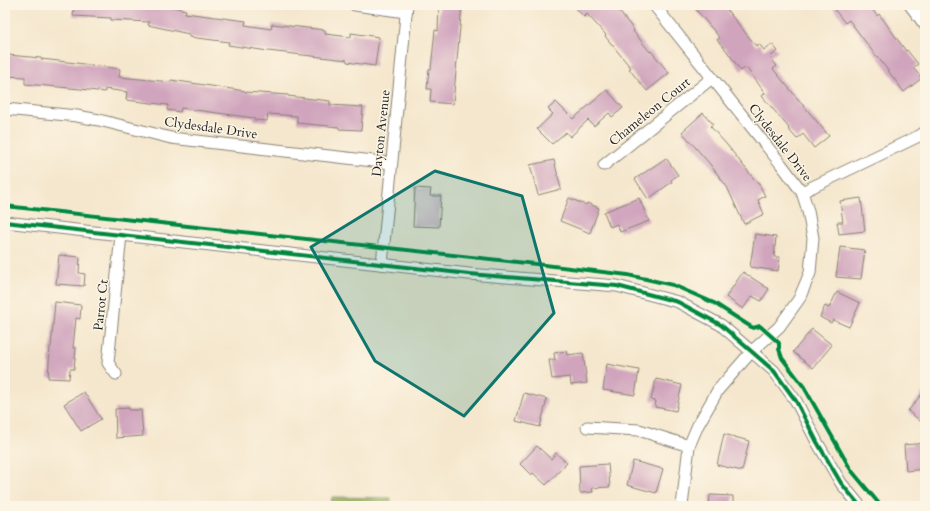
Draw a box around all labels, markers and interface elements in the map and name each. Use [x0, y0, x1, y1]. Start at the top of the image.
street label: Chameleon Court [605, 73, 694, 150]
street label: Dayton Avenue [367, 89, 395, 177]
street label: Clydesdale Drive [744, 100, 816, 185]
street label: Clydesdale Drive [163, 113, 259, 143]
street label: Parrot Ct [89, 279, 113, 332]

